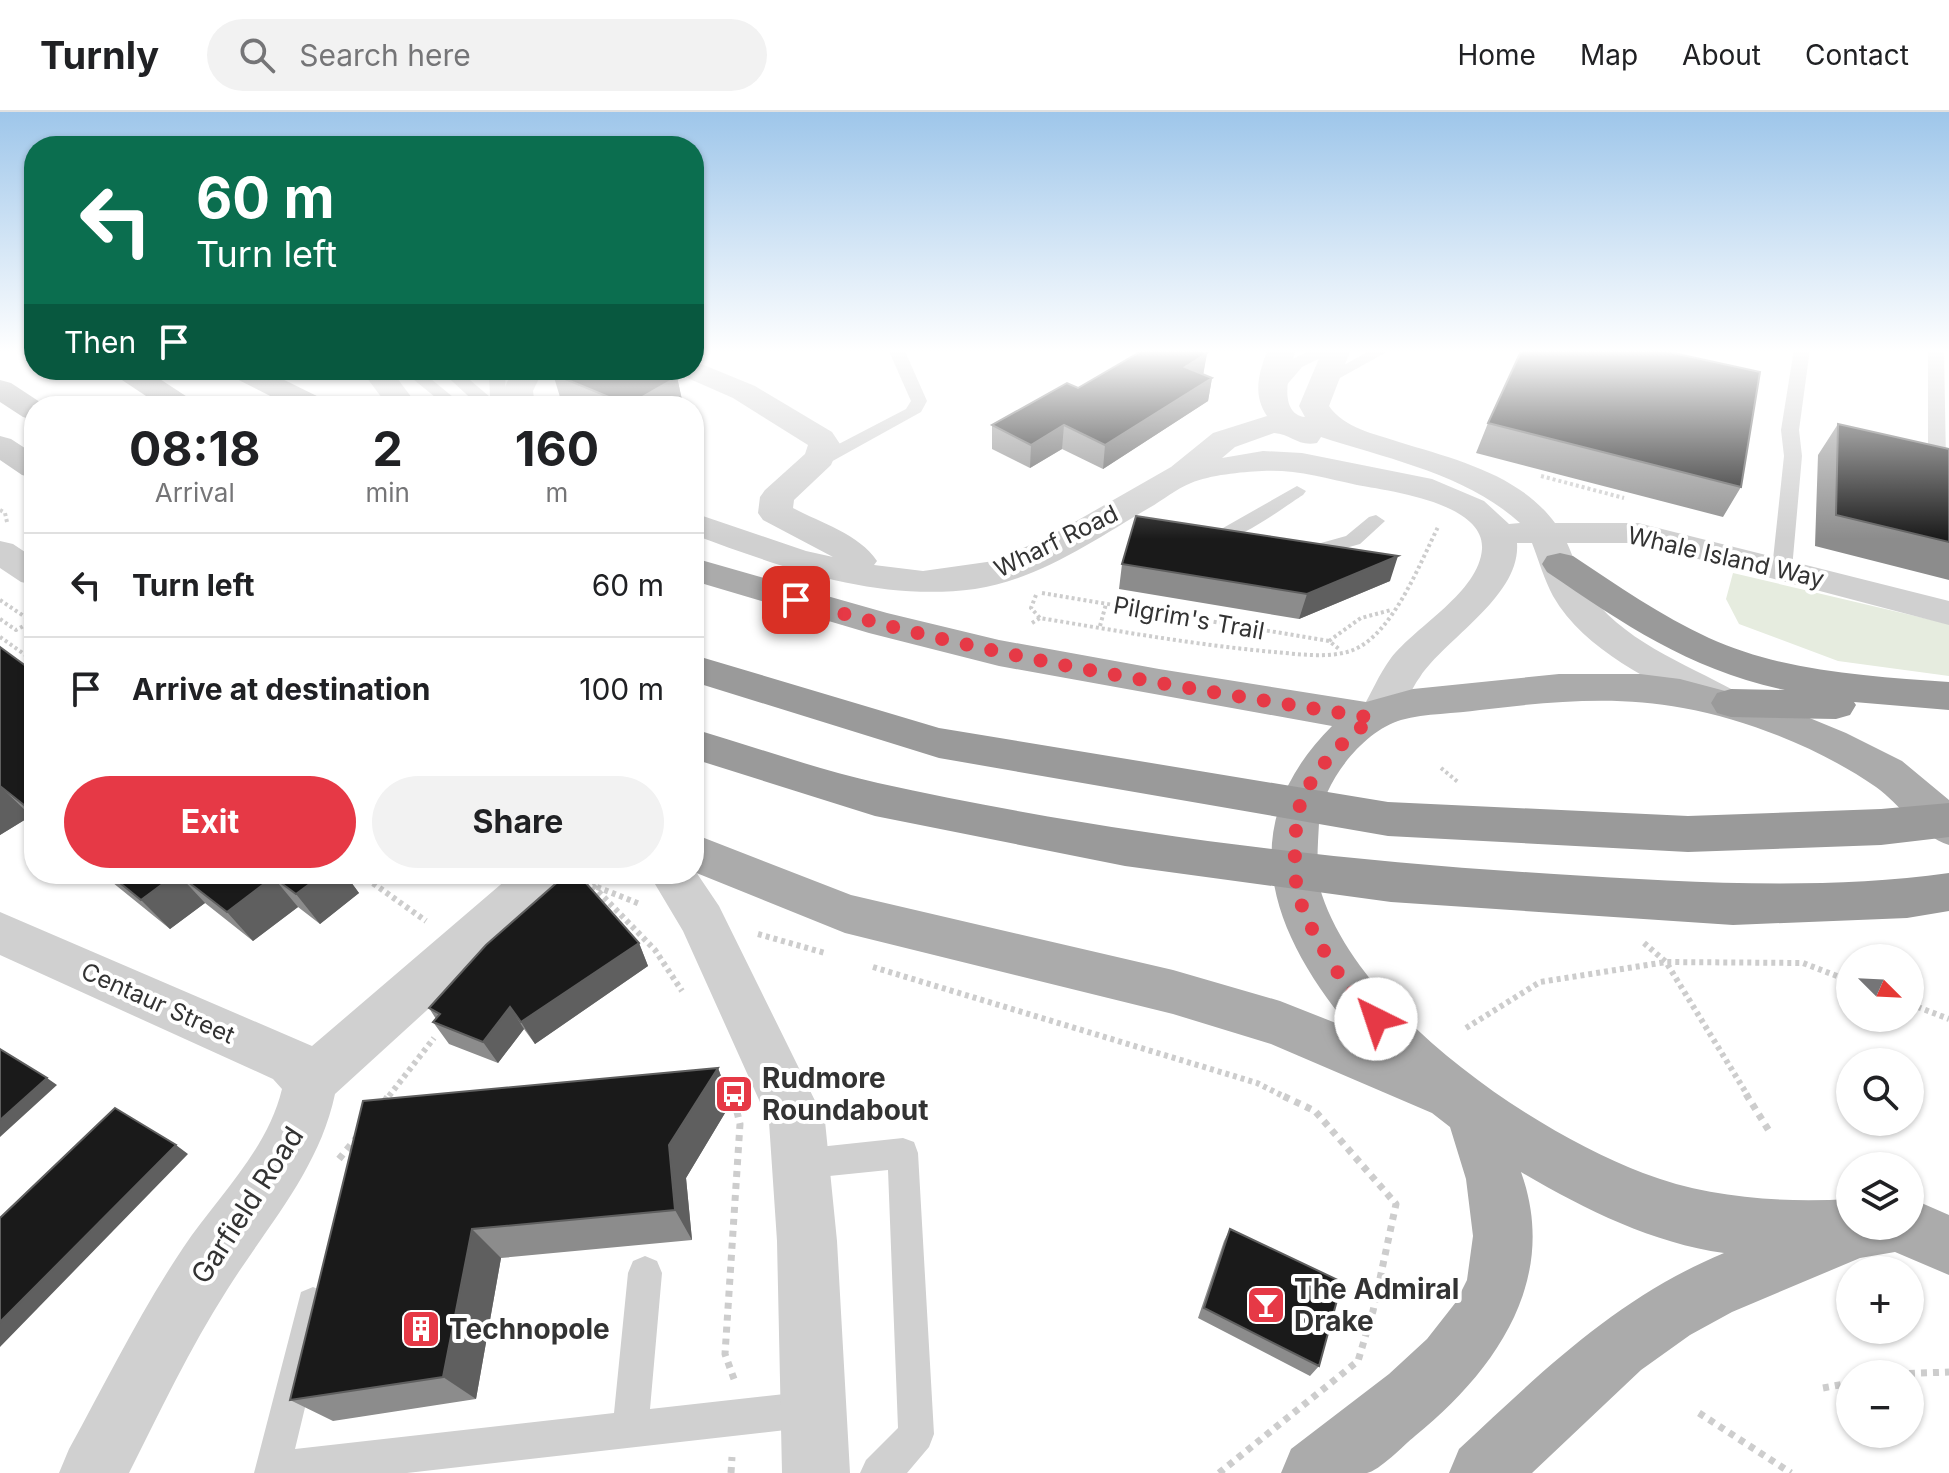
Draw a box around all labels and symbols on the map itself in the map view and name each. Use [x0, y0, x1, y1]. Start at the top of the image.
street label: Wharf Road [989, 499, 1123, 583]
street label: Whale Island Way [1625, 520, 1827, 594]
pin [762, 566, 830, 634]
street label: Pilgrim's Trail [1111, 590, 1267, 646]
north arrow [1836, 944, 1924, 1032]
street label: Centaur Street [77, 956, 239, 1050]
position arrow [1334, 977, 1418, 1061]
place label: Rudmore Roundabout [762, 1061, 929, 1127]
bus stop icon: Rudmore Roundabout [713, 1073, 755, 1115]
street label: Garfield Road [184, 1120, 310, 1290]
place label: The Admiral Drake [1294, 1272, 1459, 1338]
bar icon: The Admiral Drake [1245, 1284, 1287, 1326]
building icon: Technopole [400, 1308, 442, 1350]
place label: Technopole [449, 1312, 610, 1346]

